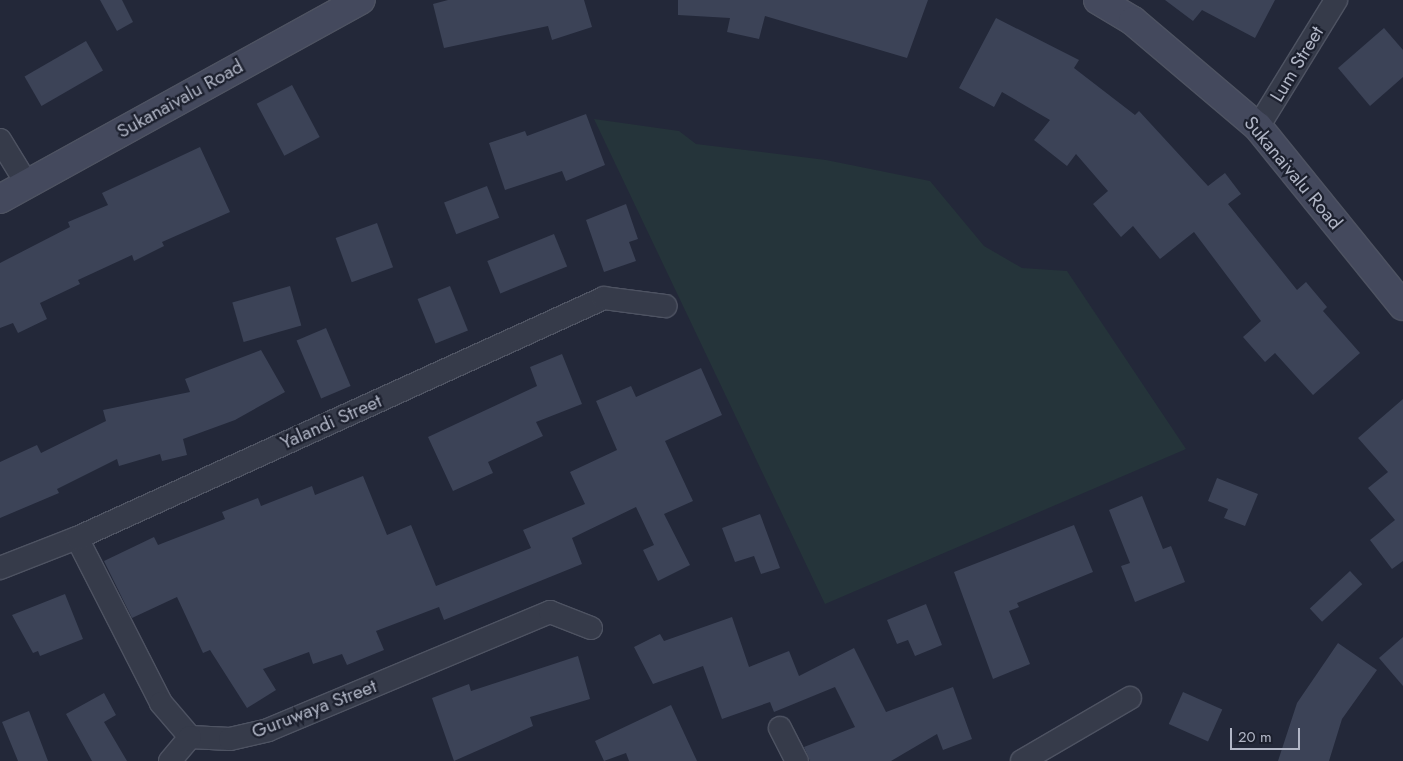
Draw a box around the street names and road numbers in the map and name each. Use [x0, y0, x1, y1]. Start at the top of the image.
street label: Lum Street [1266, 22, 1328, 106]
street label: Sukanaivalu Road [113, 55, 247, 143]
street label: Sukanaivalu Road [1239, 112, 1347, 234]
street label: Yalandi Street [277, 390, 385, 454]
street label: Guruwaya Street [248, 675, 380, 743]

